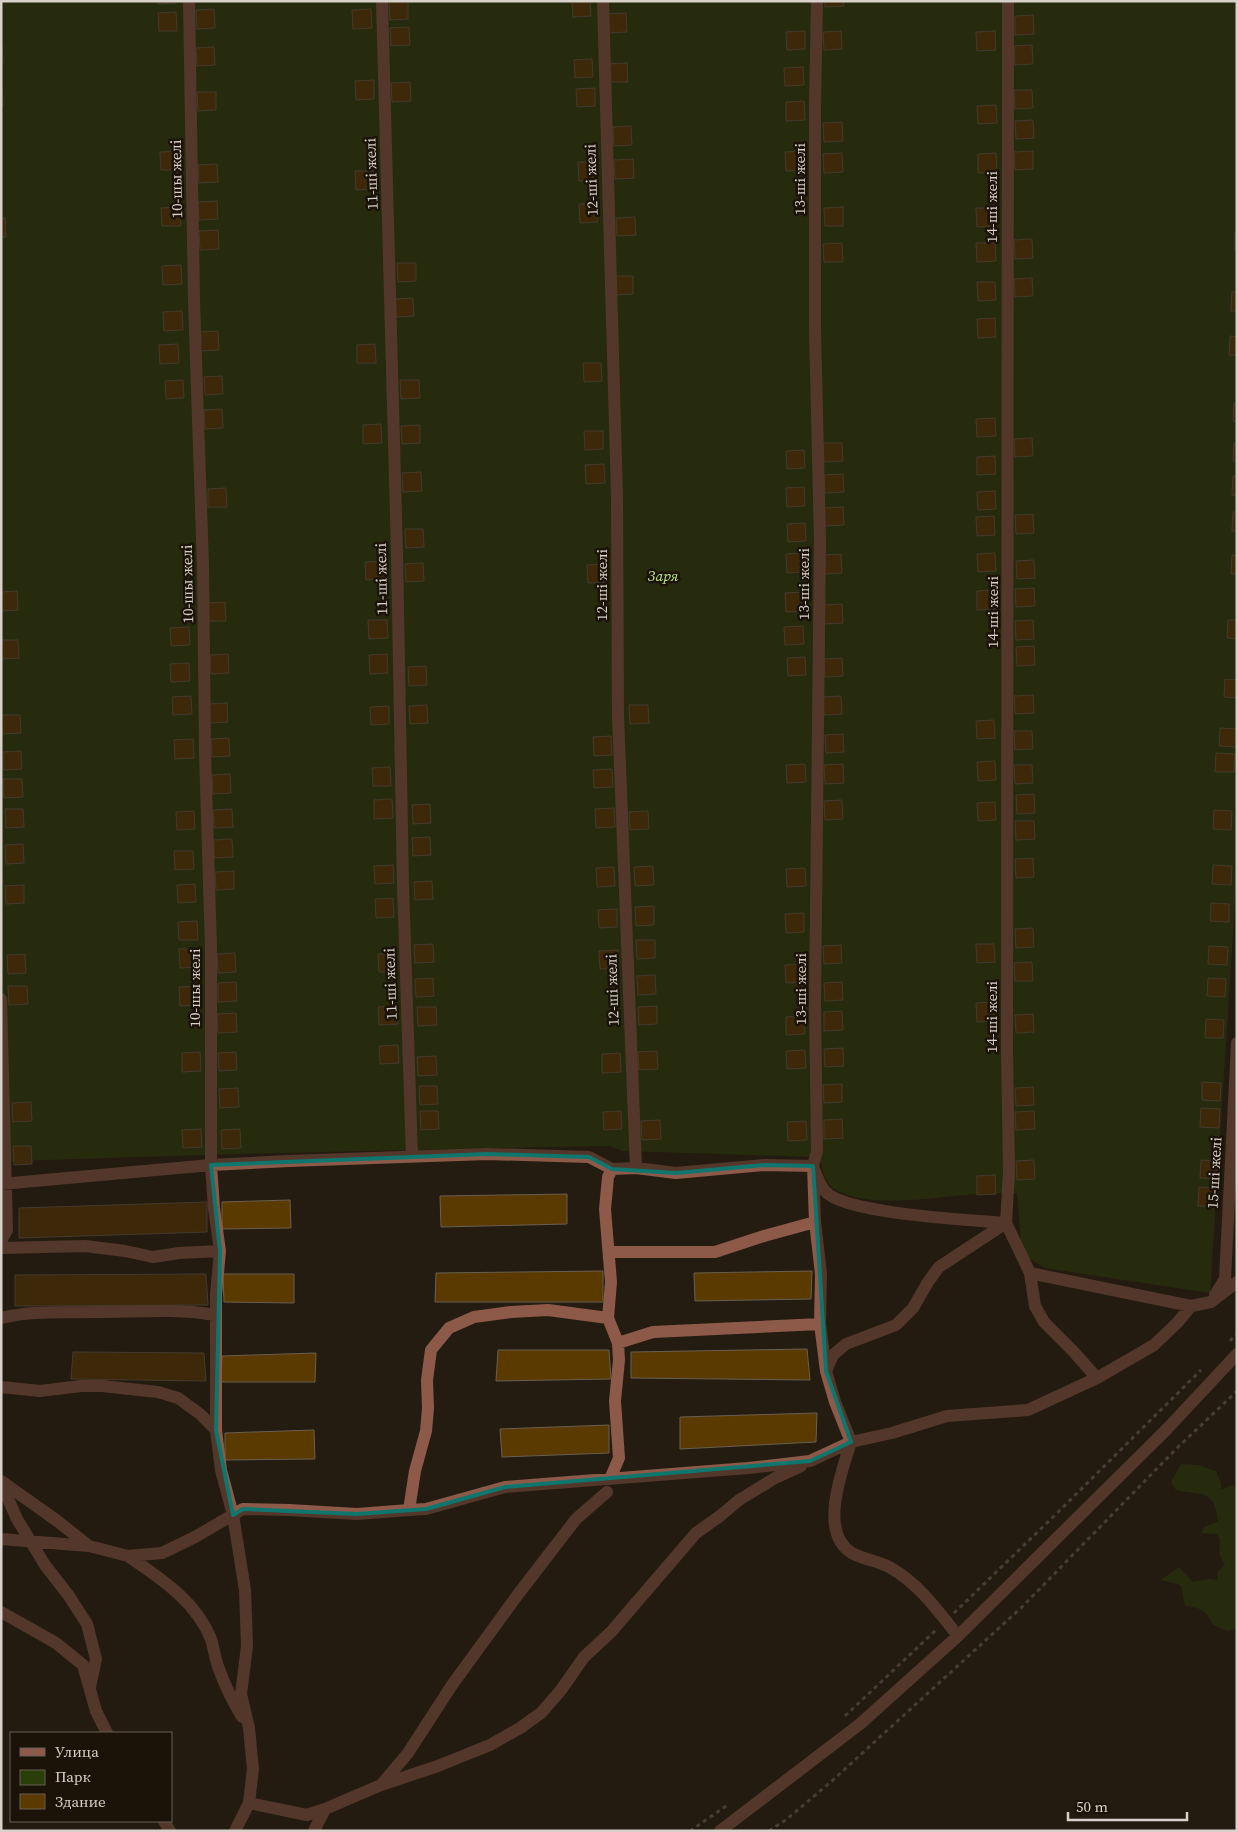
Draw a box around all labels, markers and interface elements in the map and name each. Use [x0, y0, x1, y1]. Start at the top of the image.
street label: 11-ші желі [359, 138, 383, 210]
street label: 10-шы желі [165, 139, 187, 219]
street label: 13-ші желі [789, 143, 810, 215]
street label: 12-ші желі [579, 144, 603, 216]
street label: 14-ші желі [981, 171, 1002, 243]
street label: 11-ші желі [370, 543, 392, 615]
street label: 10-шы желі [176, 544, 198, 624]
street label: 13-ші желі [793, 548, 814, 620]
street label: 12-ші желі [591, 549, 612, 621]
park label: Заря [648, 565, 679, 586]
street label: 14-ші желі [982, 576, 1003, 648]
street label: 11-ші желі [378, 948, 402, 1020]
street label: 10-шы желі [184, 949, 205, 1027]
street label: 13-ші желі [790, 953, 811, 1025]
street label: 12-ші желі [600, 954, 624, 1026]
street label: 14-ші желі [981, 981, 1002, 1053]
street label: 15-ші желі [1202, 1136, 1226, 1210]
legend [10, 1732, 172, 1822]
text: Улица [55, 1741, 99, 1762]
text: Парк [55, 1766, 91, 1787]
scale bar [1068, 1790, 1187, 1822]
text: Здание [55, 1791, 106, 1812]
text: 50 m [1076, 1796, 1108, 1817]

